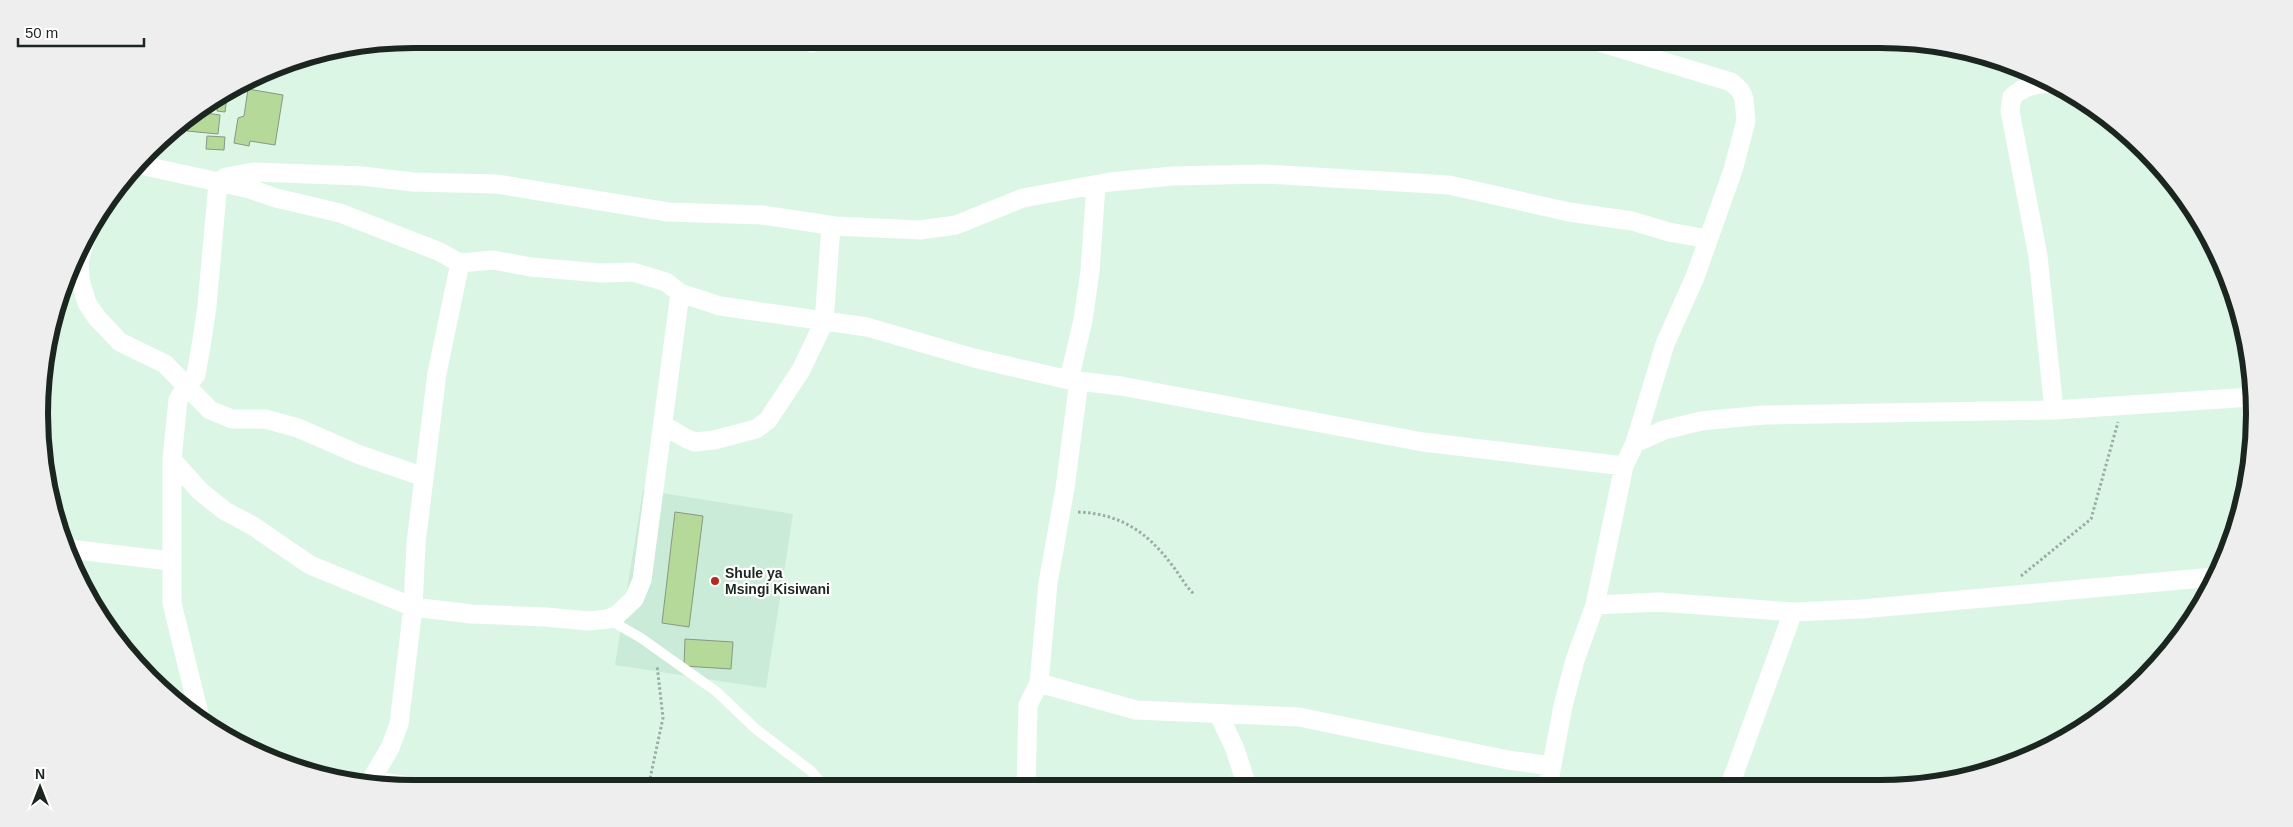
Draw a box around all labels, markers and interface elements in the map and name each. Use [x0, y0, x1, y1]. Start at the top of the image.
scale bar [18, 15, 144, 47]
text: 50 m [25, 24, 58, 41]
place label: Shule ya Msingi Kisiwani [725, 565, 830, 597]
marker: Shule ya Msingi Kisiwani [709, 575, 721, 587]
north arrow [15, 762, 65, 812]
text: N [35, 766, 45, 782]

